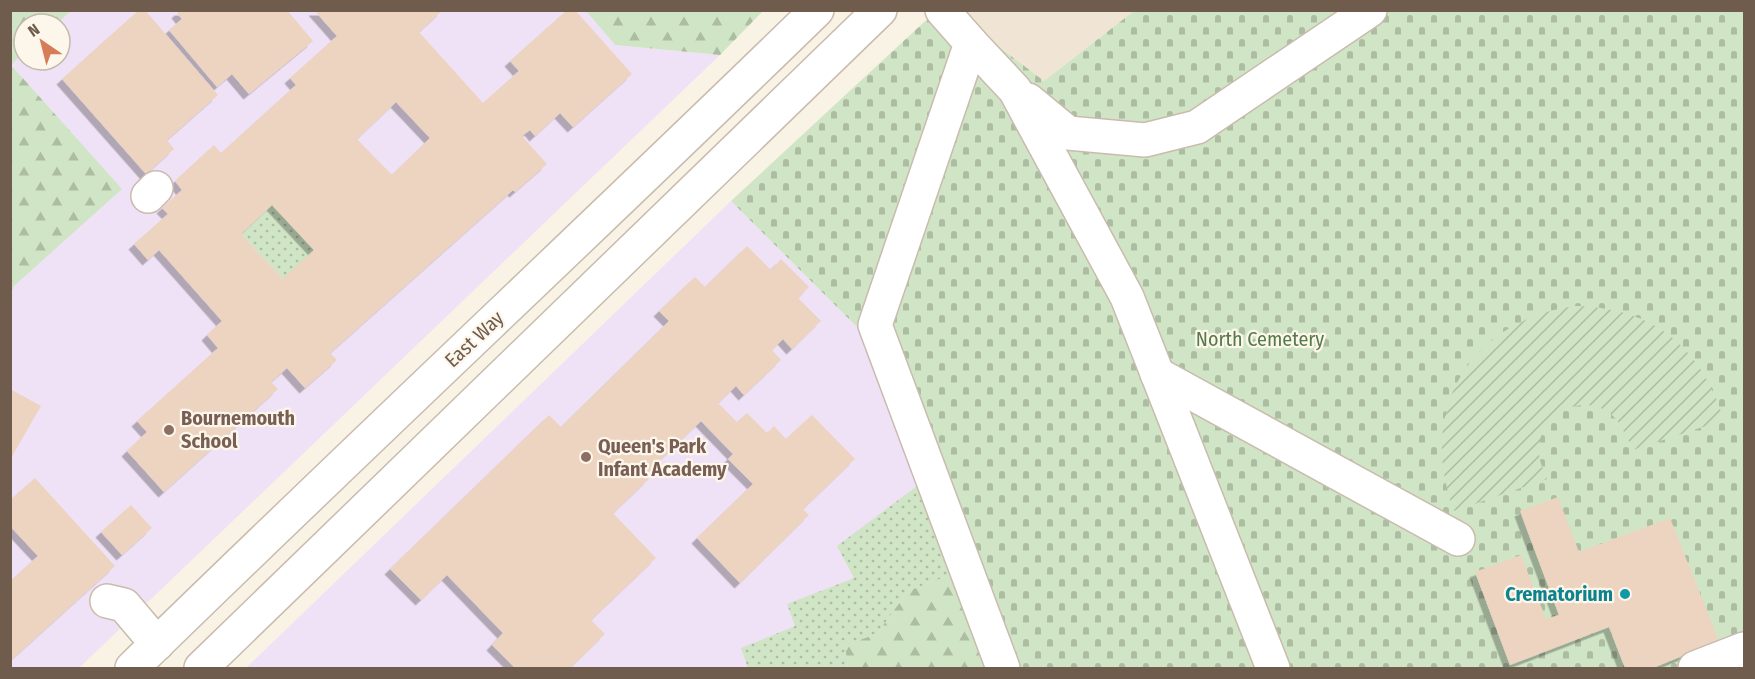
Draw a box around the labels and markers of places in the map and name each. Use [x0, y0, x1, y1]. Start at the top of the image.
place label: Bournemouth School [181, 406, 295, 453]
marker: Bournemouth School [162, 423, 176, 437]
place label: Queen's Park Infant Academy [598, 434, 727, 481]
marker: Queen's Park Infant Academy [579, 450, 593, 464]
place label: Crematorium [1505, 582, 1613, 606]
marker: Crematorium [1618, 587, 1632, 601]

